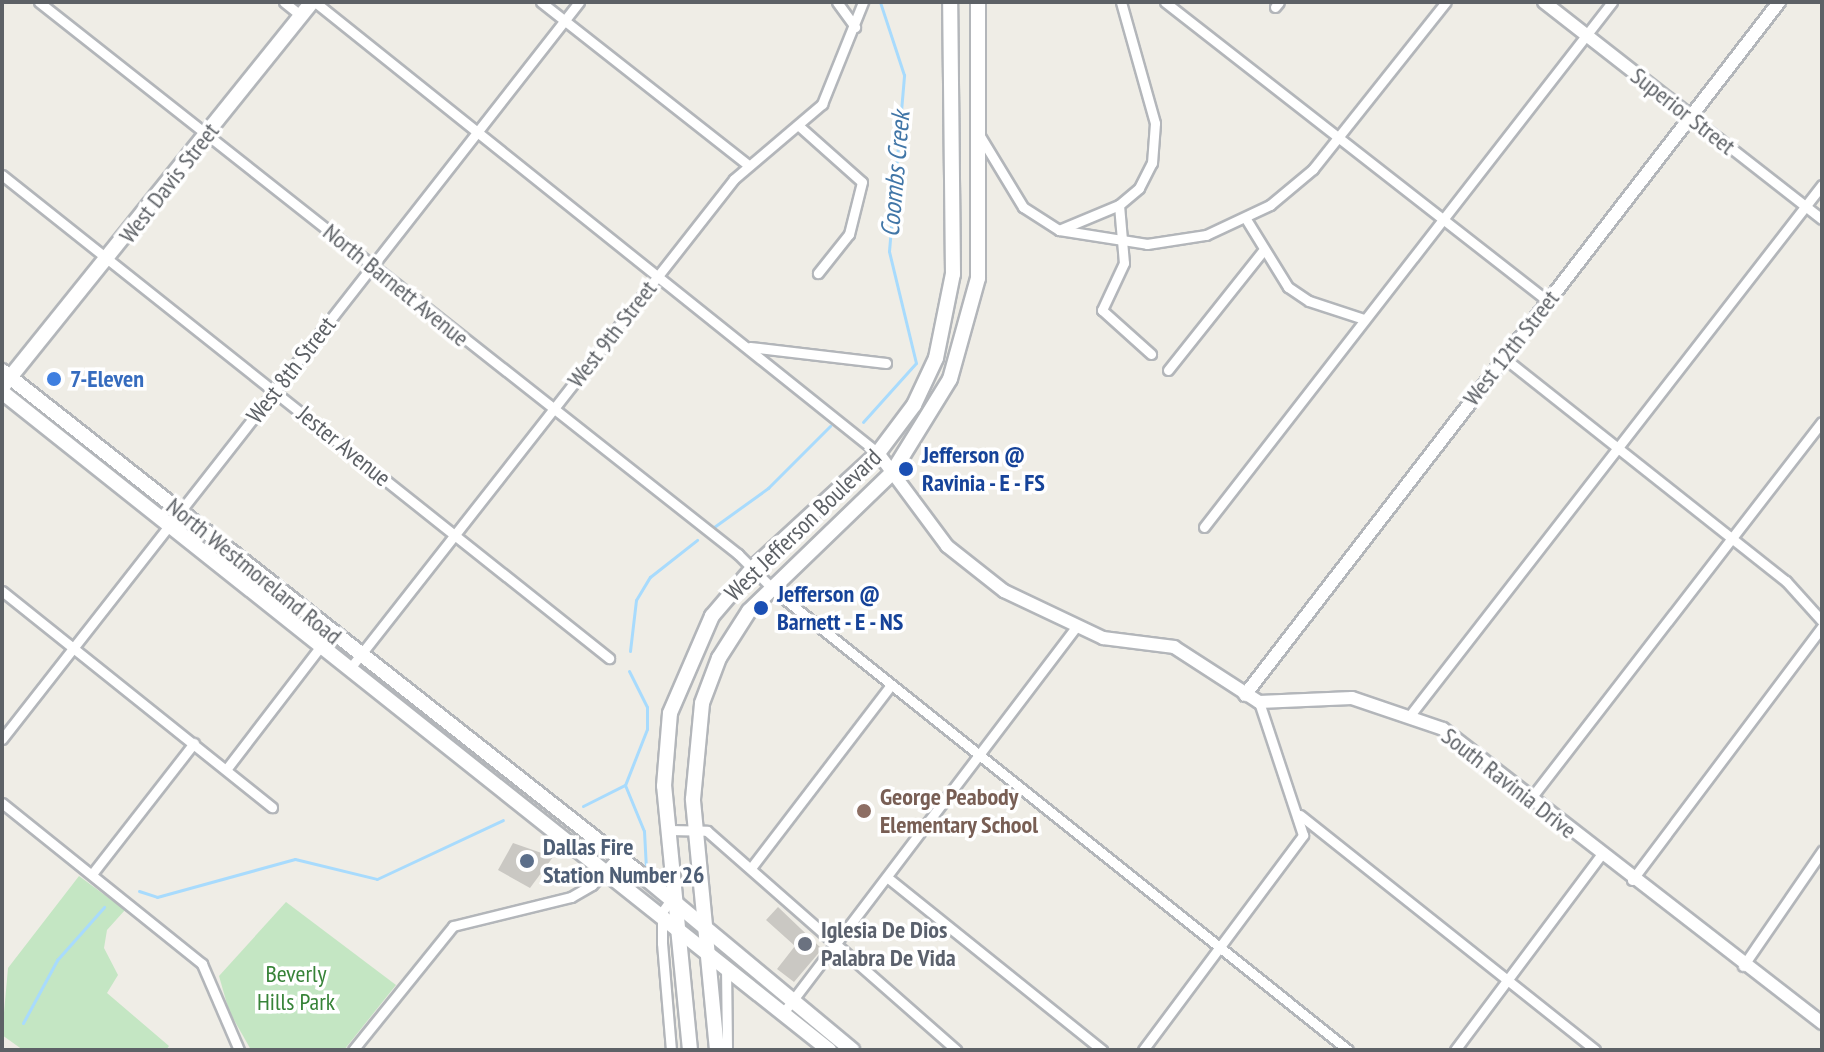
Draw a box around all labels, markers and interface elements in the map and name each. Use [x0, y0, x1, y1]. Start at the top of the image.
street label: Superior Street [1625, 61, 1741, 161]
water label: Coombs Creek [874, 110, 916, 238]
street label: West Davis Street [113, 117, 225, 249]
street label: North Barnett Avenue [317, 217, 475, 353]
street label: West 9th Street [561, 275, 663, 393]
street label: West 12th Street [1457, 285, 1565, 411]
street label: West 8th Street [240, 311, 342, 429]
place label: 7-Eleven [70, 365, 144, 393]
marker: 7-Eleven [45, 370, 63, 388]
street label: Jester Avenue [291, 399, 397, 493]
place label: Jefferson @ Ravinia - E - FS [922, 441, 1050, 497]
street label: West Jefferson Boulevard [719, 443, 887, 607]
marker: Jefferson @ Ravinia - E - FS [897, 460, 915, 478]
street label: North Westmoreland Road [161, 491, 347, 651]
place label: Jefferson @ Barnett - E - NS [777, 580, 908, 636]
marker: Jefferson @ Barnett - E - NS [752, 599, 770, 617]
street label: South Ravinia Drive [1436, 721, 1582, 845]
place label: George Peabody Elementary School [880, 783, 1039, 839]
marker: George Peabody Elementary School [855, 802, 873, 820]
place label: Dallas Fire Station Number 26 [543, 833, 705, 889]
marker: Dallas Fire Station Number 26 [518, 852, 536, 870]
place label: Iglesia De Dios Palabra De Vida [821, 916, 956, 972]
marker: Iglesia De Dios Palabra De Vida [796, 935, 814, 953]
park label: Beverly Hills Park [257, 960, 335, 1016]

